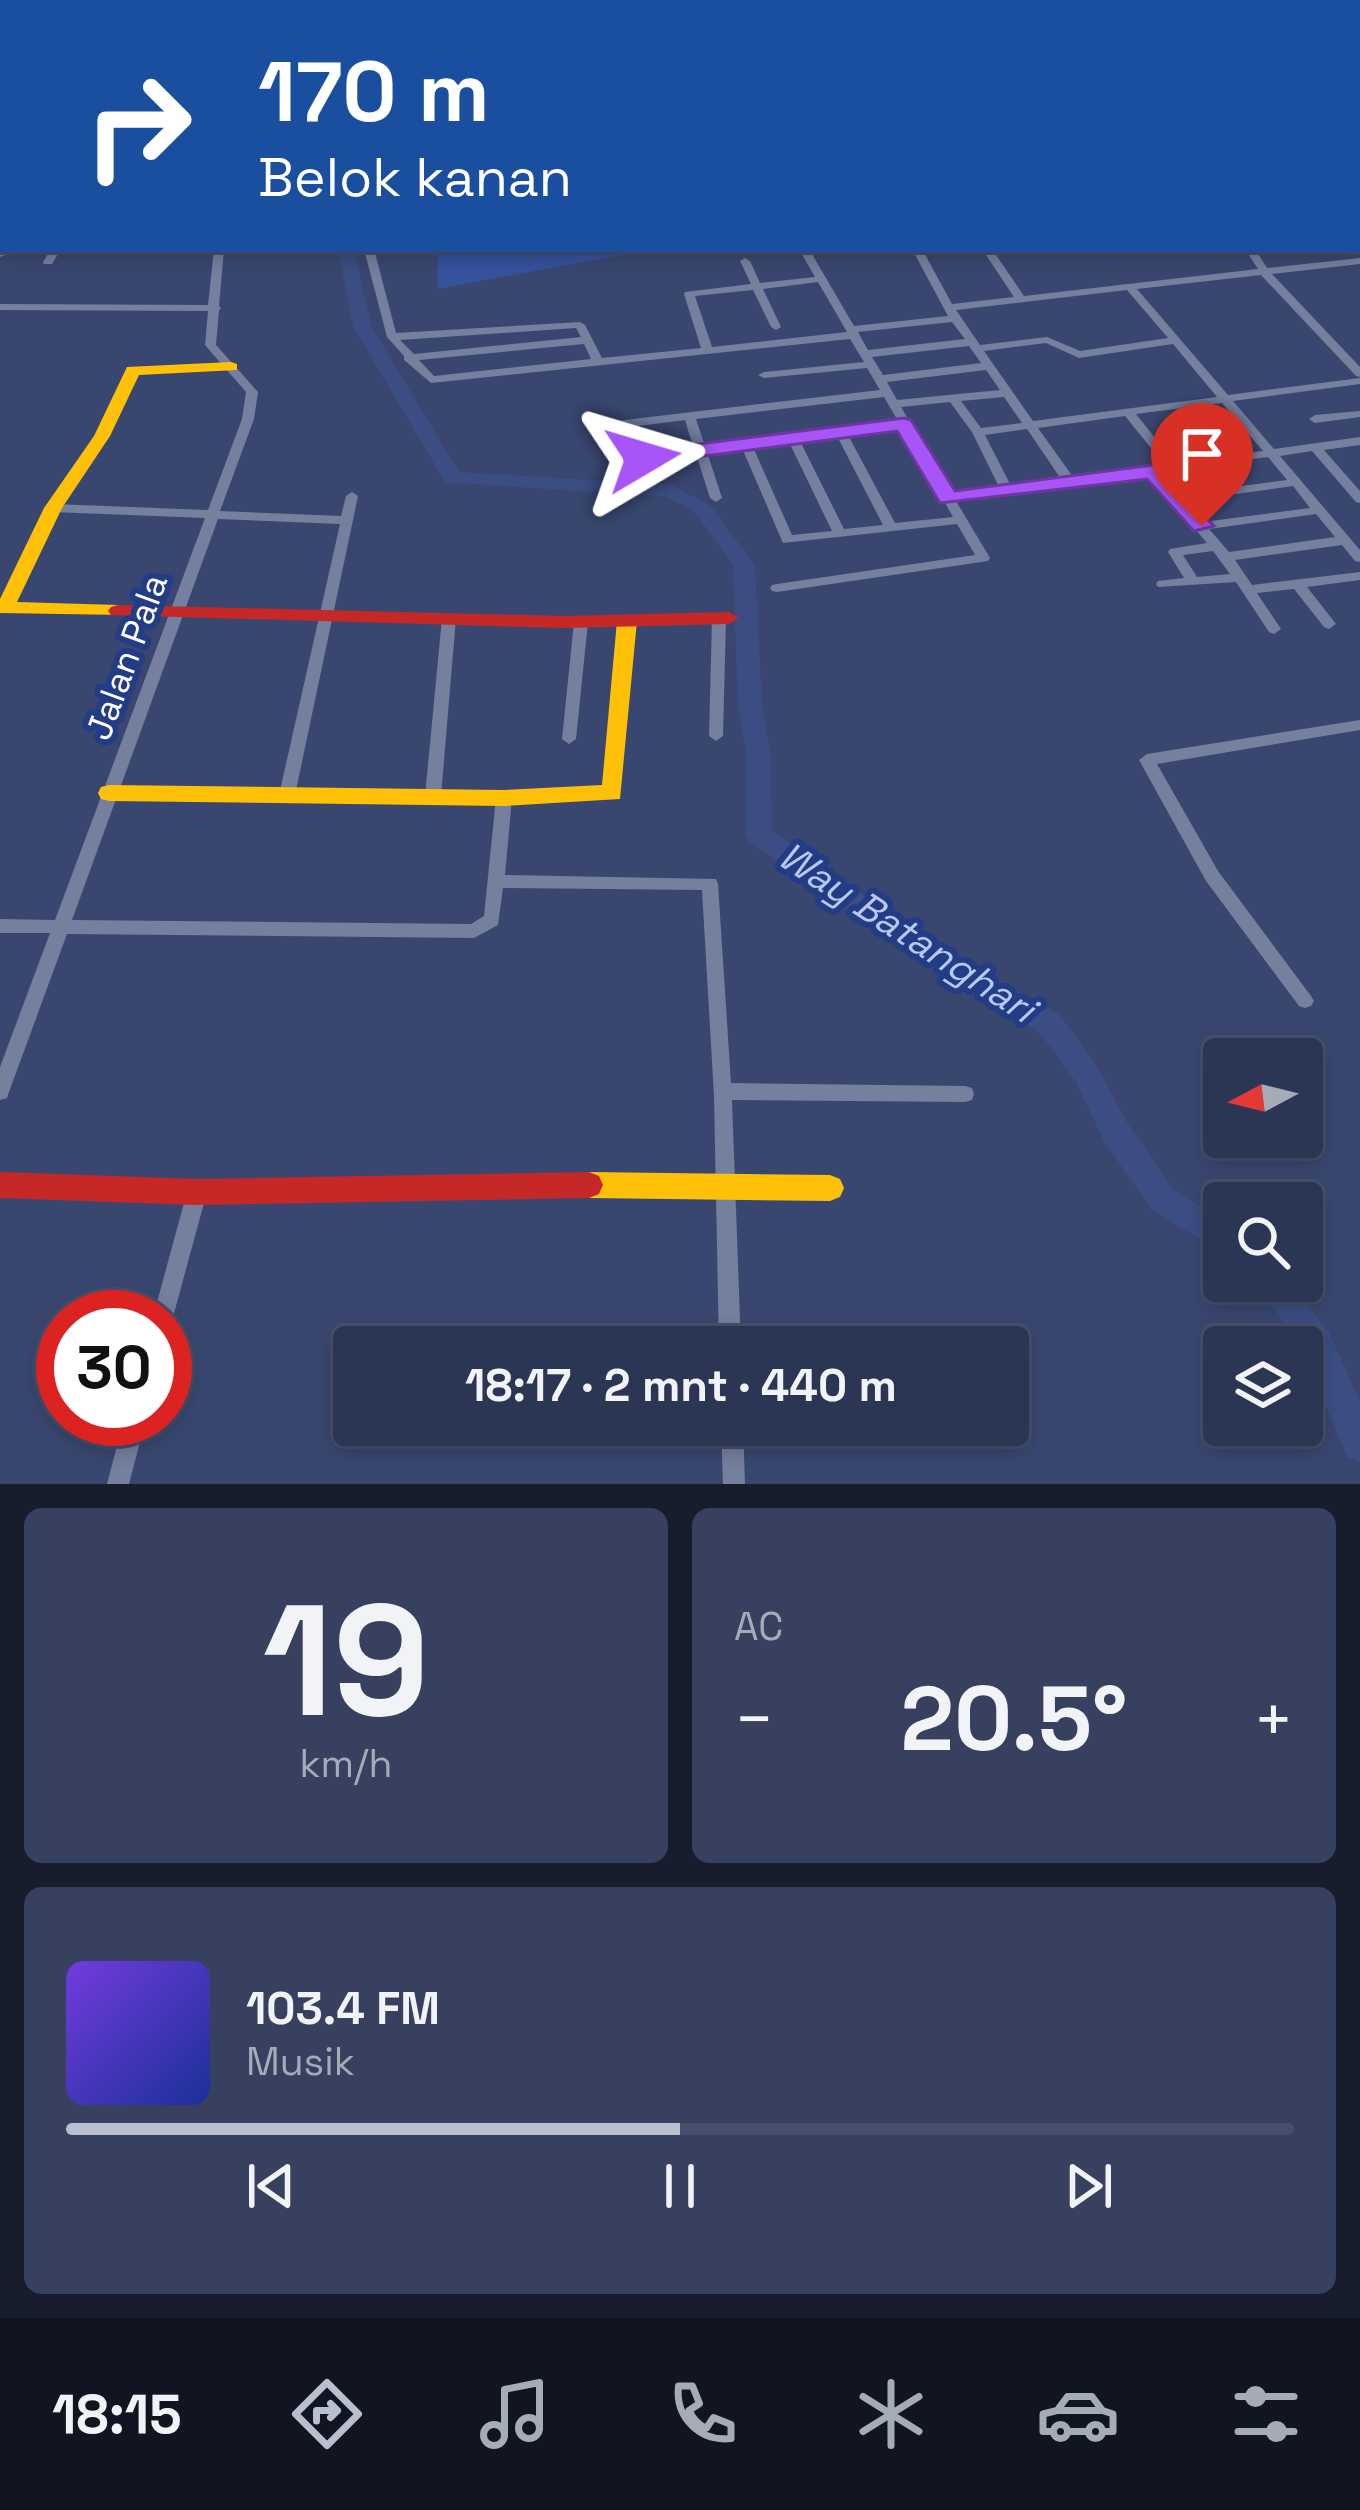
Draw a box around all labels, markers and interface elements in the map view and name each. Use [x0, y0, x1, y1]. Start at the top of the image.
text: 170 m [258, 38, 490, 146]
icon: right [60, 48, 216, 204]
text: Belok kanan [258, 143, 572, 212]
position arrow [580, 395, 706, 521]
pin [1151, 403, 1253, 526]
icon: arrive [1169, 421, 1235, 487]
street label: Jalan Pala [76, 568, 178, 746]
water label: Way Batanghari [769, 831, 1048, 1036]
north arrow [1203, 1038, 1323, 1158]
map controls [1203, 1038, 1323, 1446]
button: search [1203, 1182, 1323, 1302]
speed limit sign: 30 [36, 1290, 192, 1446]
button: layers [1203, 1326, 1323, 1446]
text: 18:17 · 2 mnt · 440 m [465, 1357, 897, 1414]
text: 19 [263, 1561, 429, 1761]
text: AC [734, 1602, 783, 1651]
text: 20.5° [901, 1661, 1127, 1776]
text: − [734, 1677, 775, 1761]
text: + [1253, 1677, 1294, 1761]
text: km/h [300, 1739, 392, 1788]
text: 103.4 FM [246, 1980, 440, 2037]
text: Musik [246, 2037, 355, 2086]
icon: previous [238, 2153, 304, 2219]
icon: pause [647, 2153, 713, 2219]
icon: next [1056, 2153, 1122, 2219]
icon: directions [285, 2372, 369, 2456]
icon: music [473, 2372, 557, 2456]
icon: phone [661, 2372, 745, 2456]
icon: climate [849, 2372, 933, 2456]
icon: car [1036, 2372, 1120, 2456]
icon: filters [1224, 2372, 1308, 2456]
text: 18:15 [52, 2380, 182, 2449]

